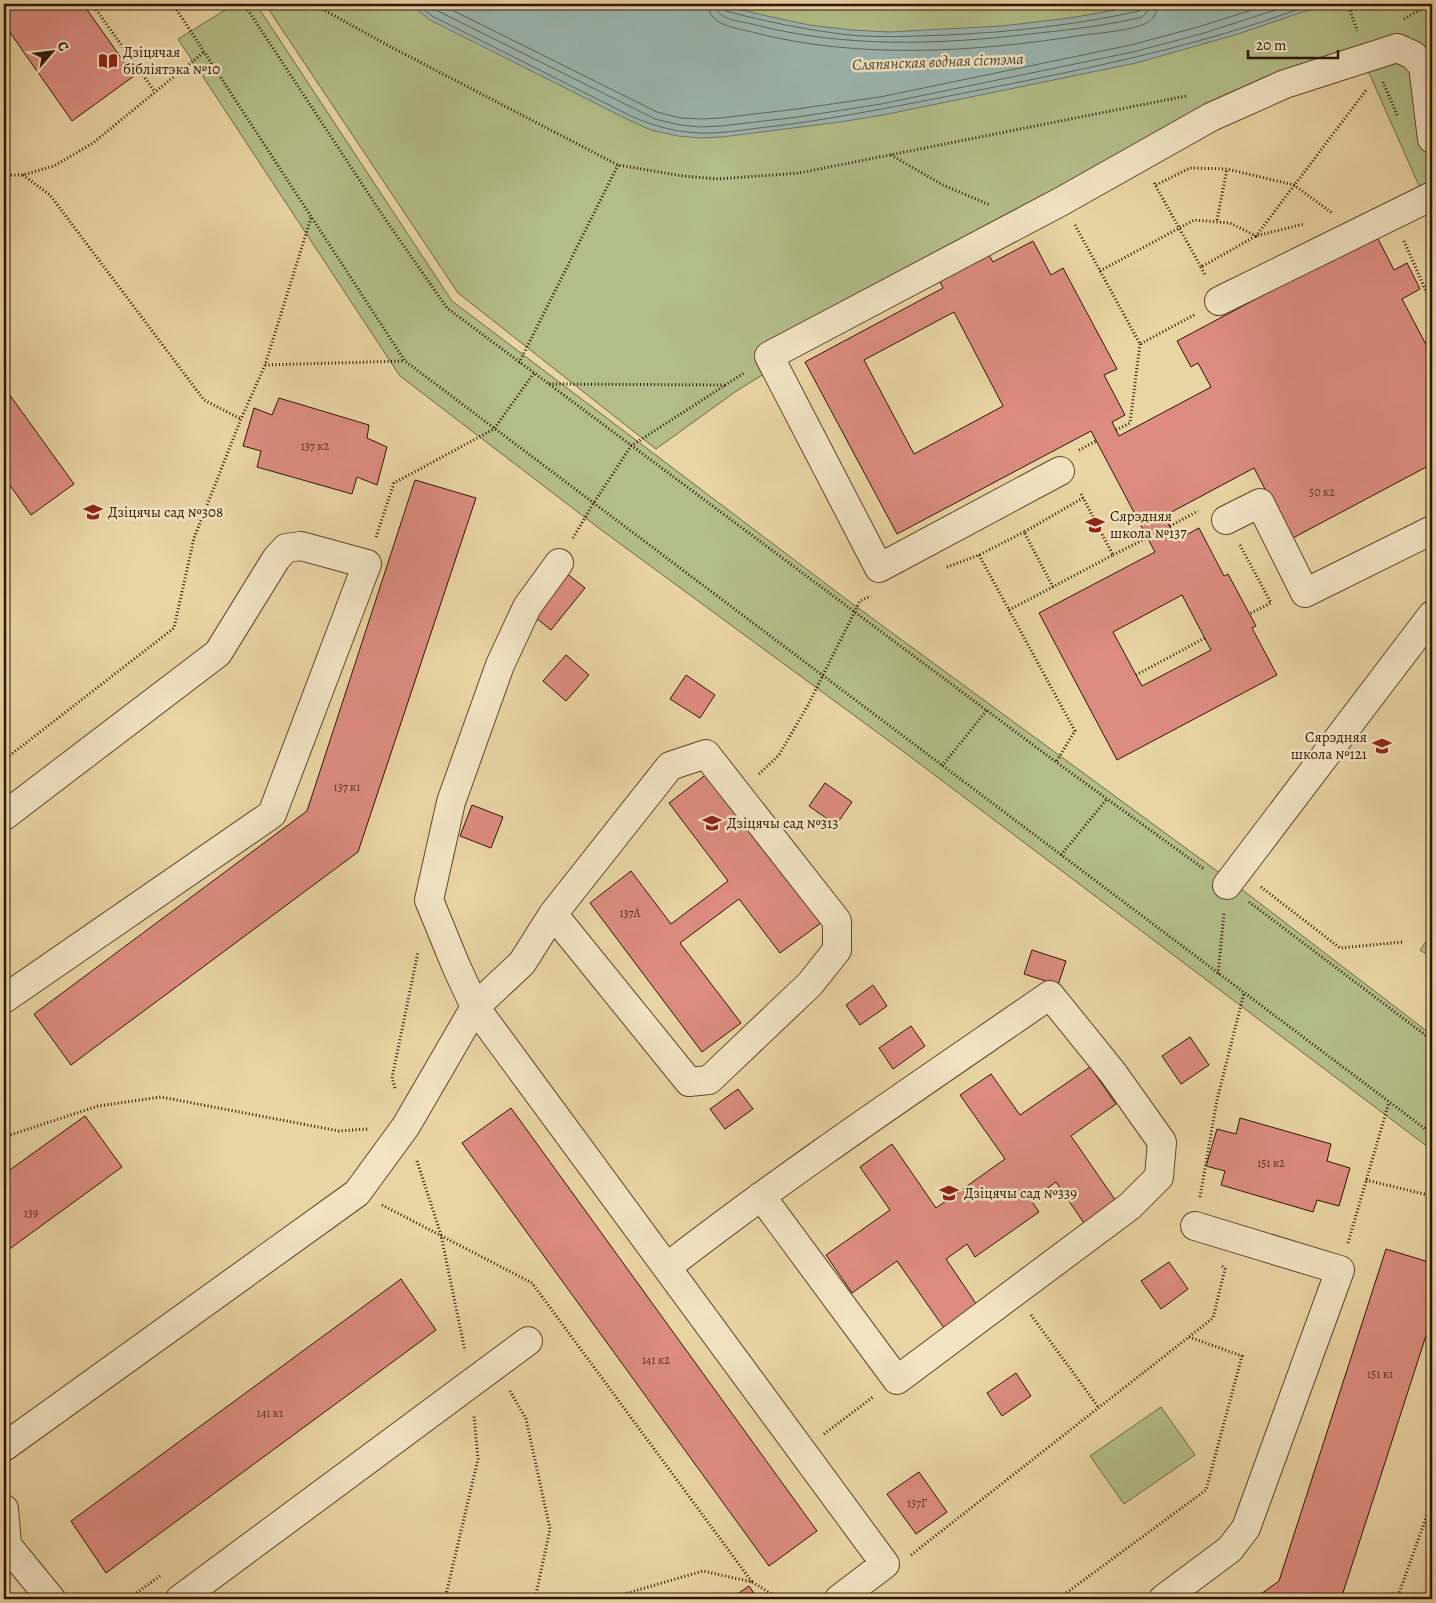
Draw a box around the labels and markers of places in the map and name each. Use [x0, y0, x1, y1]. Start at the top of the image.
place label: Дзіцячая бібліятэка №10 [123, 42, 220, 79]
library icon: Дзіцячая бібліятэка №10 [97, 50, 119, 72]
school or university icon: Дзіцячы сад №308 [82, 501, 104, 523]
place label: Дзіцячы сад №308 [108, 502, 223, 522]
place label: Сярэдняя школа №137 [1110, 506, 1187, 543]
school or university icon: Сярэдняя школа №137 [1084, 514, 1106, 536]
place label: Сярэдняя школа №121 [1291, 727, 1367, 764]
school or university icon: Сярэдняя школа №121 [1371, 735, 1393, 757]
school or university icon: Дзіцячы сад №313 [701, 812, 723, 834]
place label: Дзіцячы сад №313 [727, 813, 838, 833]
school or university icon: Дзіцячы сад №339 [938, 1182, 960, 1204]
place label: Дзіцячы сад №339 [964, 1183, 1077, 1203]

